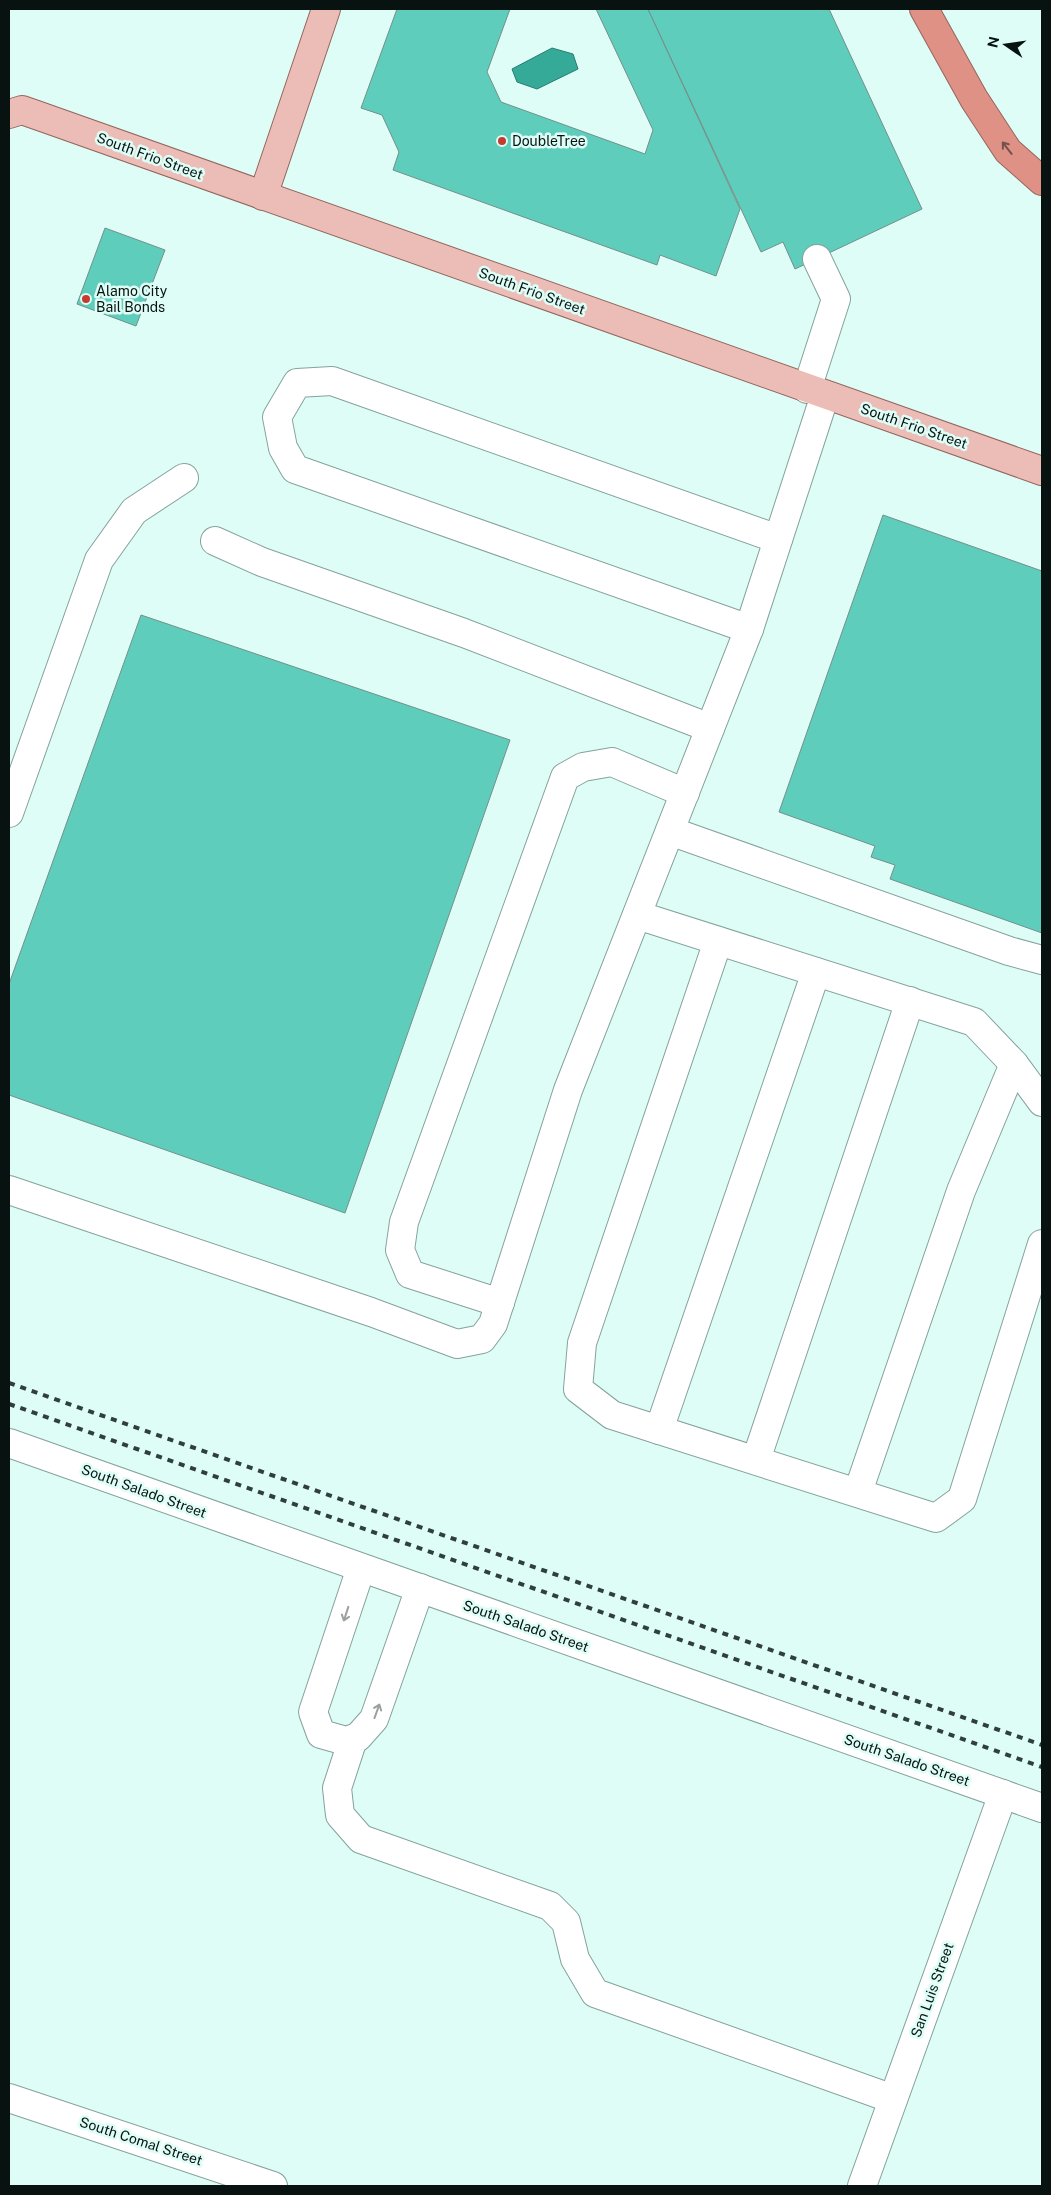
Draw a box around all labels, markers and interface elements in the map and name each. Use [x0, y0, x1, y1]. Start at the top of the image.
north arrow [981, 20, 1031, 70]
text: N [984, 35, 1002, 49]
street label: South Frio Street [95, 129, 205, 183]
place label: DoubleTree [512, 133, 586, 149]
marker: DoubleTree [496, 135, 508, 147]
one-way arrow [1001, 142, 1012, 155]
street label: South Frio Street [477, 264, 587, 318]
place label: Alamo City Bail Bonds [96, 283, 168, 315]
marker: Alamo City Bail Bonds [80, 293, 92, 305]
street label: South Frio Street [859, 400, 969, 452]
street label: South Salado Street [79, 1461, 209, 1521]
street label: South Salado Street [461, 1597, 591, 1655]
one-way arrow [340, 1606, 350, 1622]
one-way arrow [373, 1704, 382, 1720]
street label: South Salado Street [842, 1731, 972, 1789]
street label: San Luis Street [907, 1940, 957, 2040]
street label: South Comal Street [78, 2114, 204, 2168]

